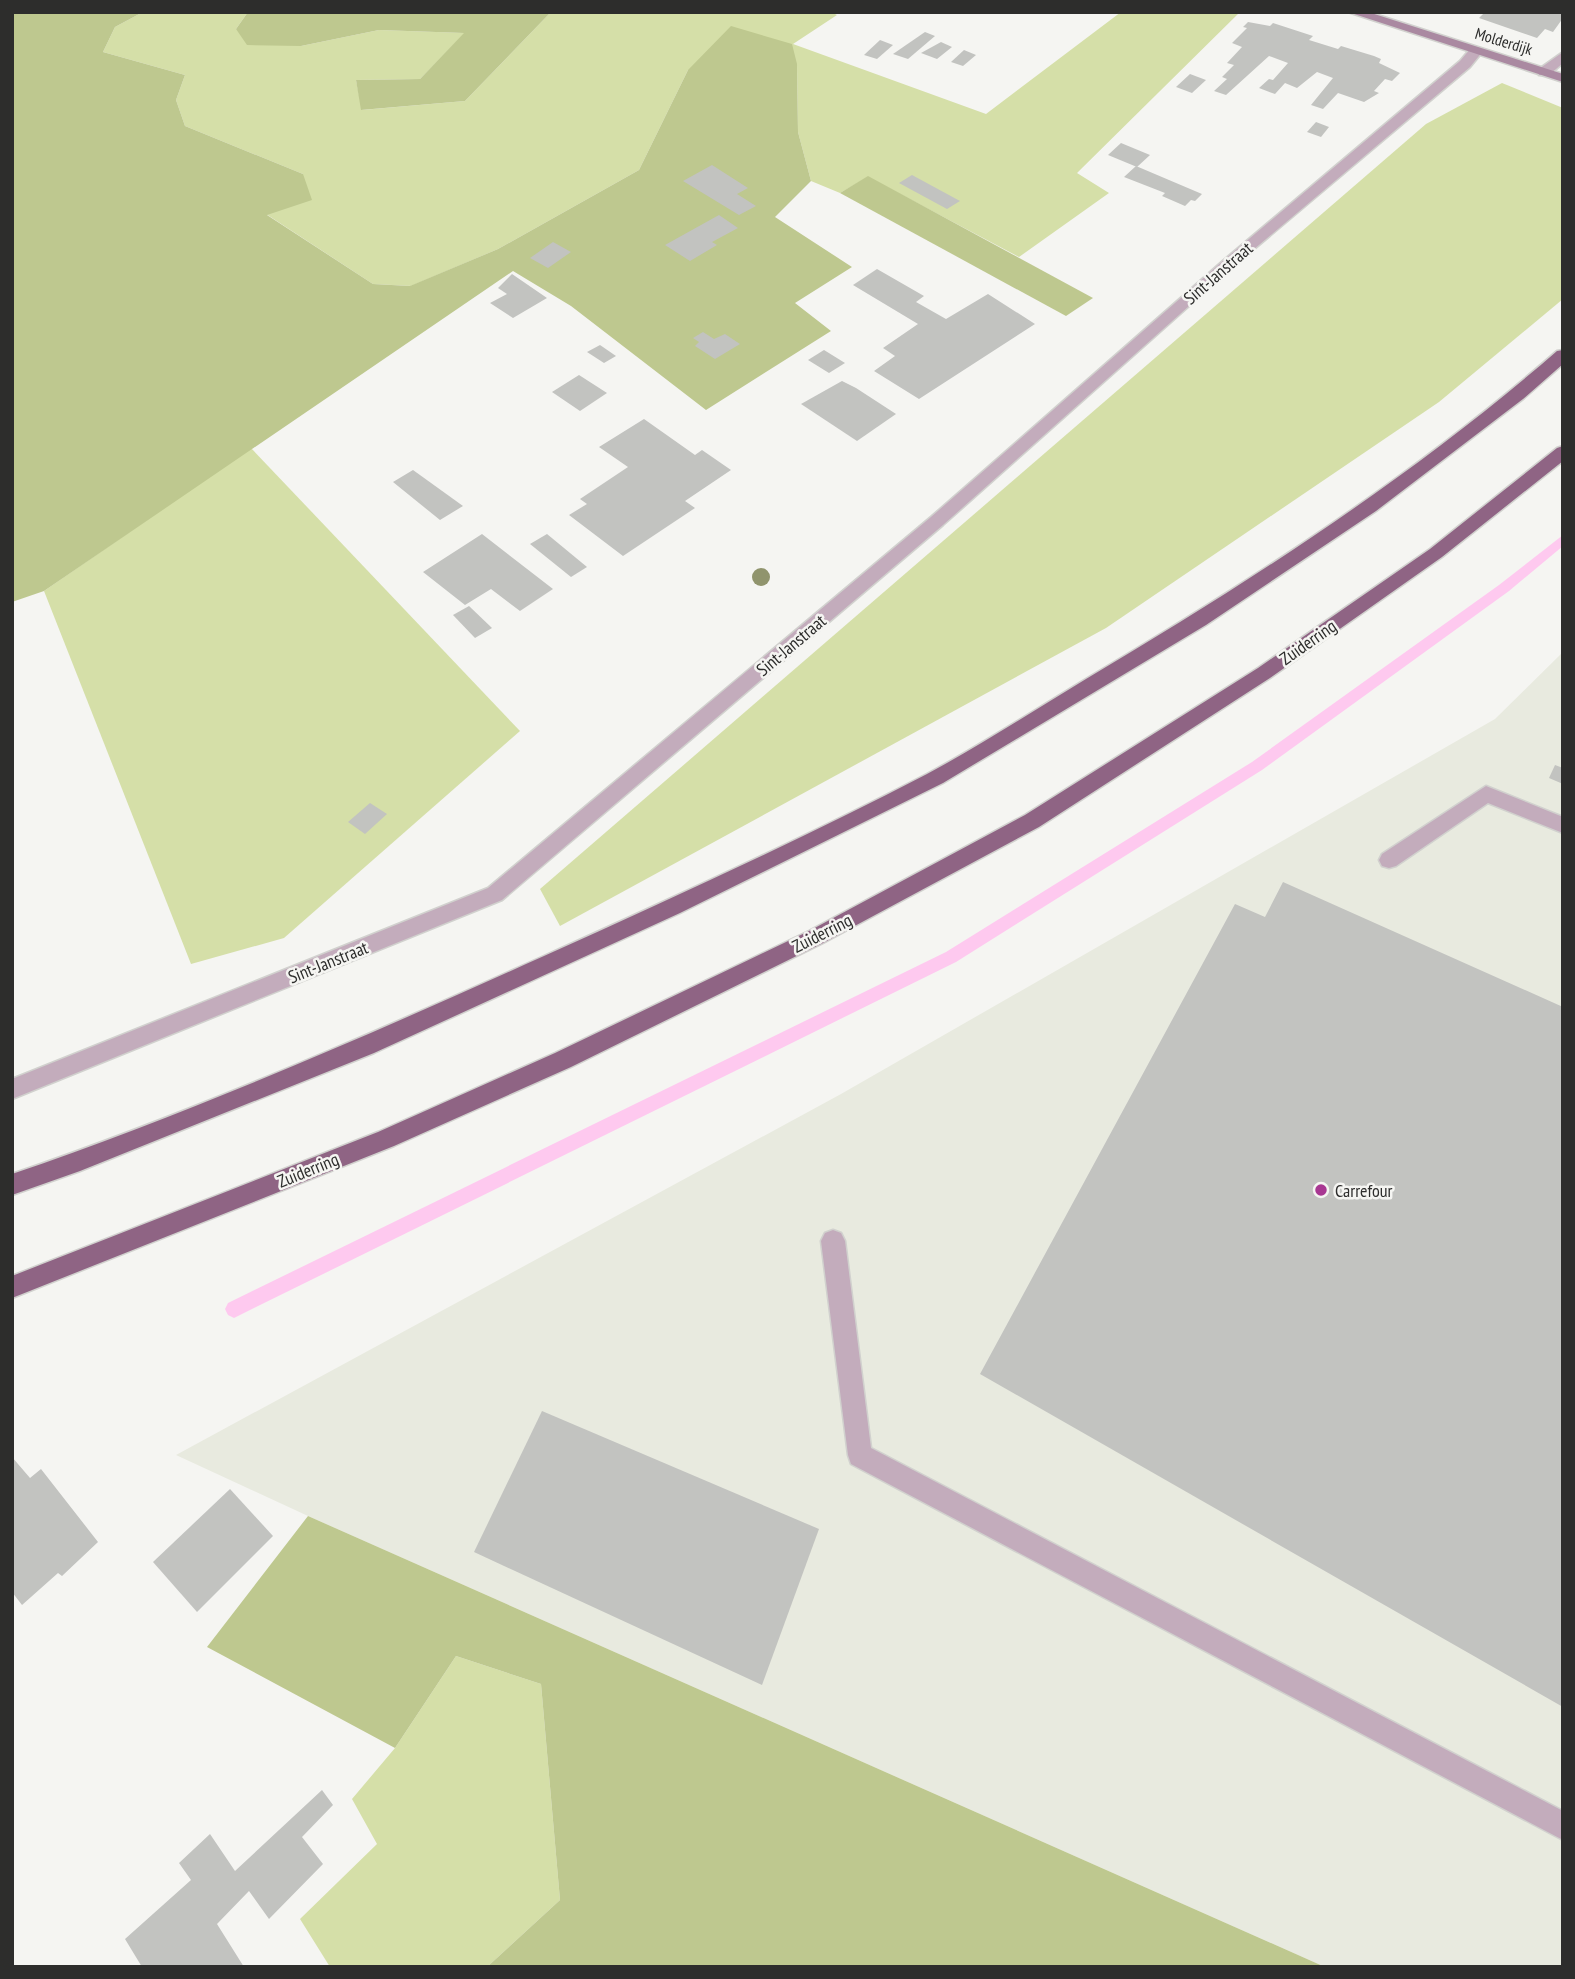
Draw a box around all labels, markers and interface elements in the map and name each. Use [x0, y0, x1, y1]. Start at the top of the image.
street label: Molderdijk [1473, 23, 1536, 59]
street label: Sint-Janstraat [1179, 237, 1257, 309]
street label: Sint-Janstraat [751, 609, 831, 681]
street label: Zuiderring [1275, 614, 1341, 670]
street label: Zuiderring [788, 908, 856, 958]
street label: Sint-Janstraat [285, 936, 371, 988]
street label: Zuiderring [274, 1147, 342, 1193]
place label: Carrefour [1335, 1179, 1393, 1202]
marker: Carrefour [1313, 1182, 1329, 1198]

